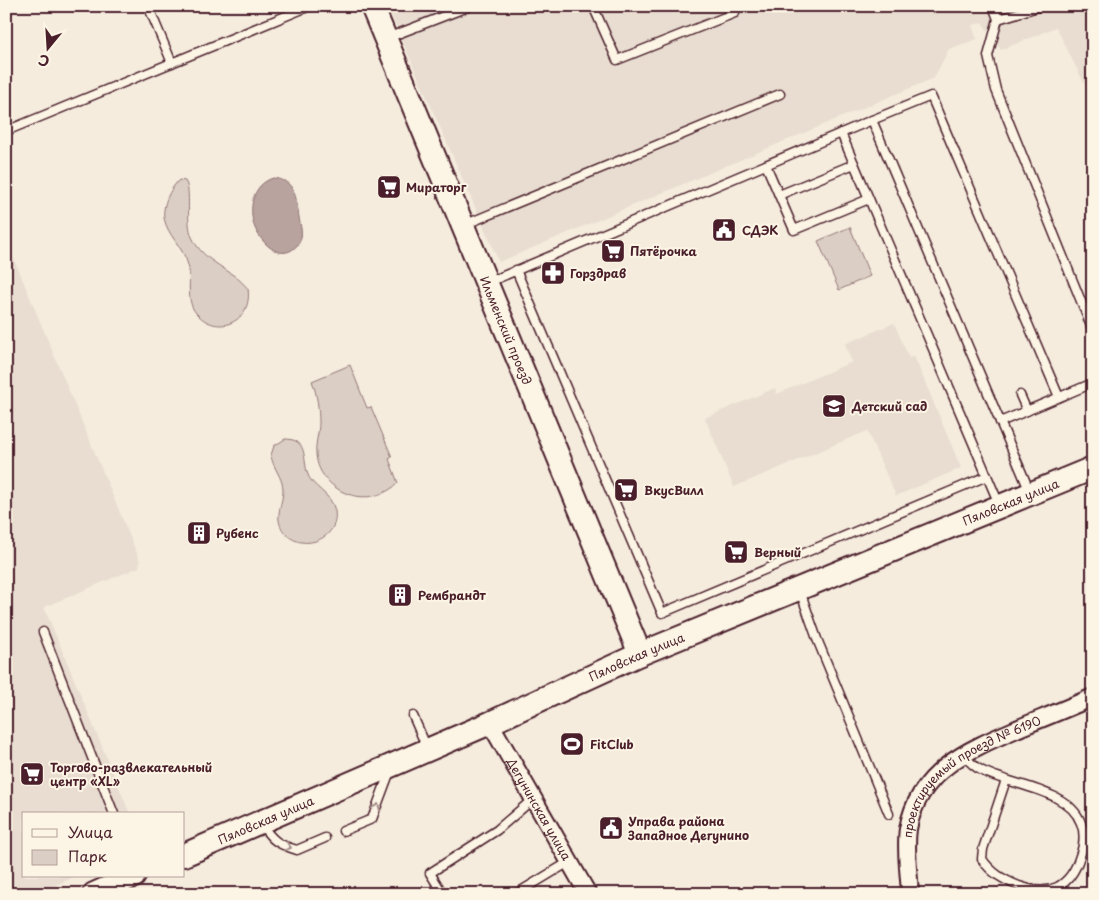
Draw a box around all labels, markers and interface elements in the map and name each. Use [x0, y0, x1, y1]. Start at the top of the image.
north arrow [22, 22, 72, 72]
text: С [36, 49, 52, 72]
supermarket icon: Мираторг [376, 174, 402, 200]
place label: Мираторг [406, 178, 467, 196]
public building icon: СДЭК [711, 217, 737, 243]
place label: СДЭК [742, 221, 778, 239]
supermarket icon: Пятёрочка [600, 238, 626, 264]
place label: Пятёрочка [630, 242, 697, 260]
pharmacy icon: Горздрав [540, 260, 566, 286]
place label: Горздрав [570, 264, 626, 282]
street label: Ильменский проезд [476, 273, 537, 387]
school or university icon: Детский сад [821, 393, 847, 419]
place label: Детский сад [851, 397, 927, 415]
street label: Пяловская улица [960, 474, 1062, 530]
supermarket icon: ВкусВилл [613, 477, 639, 503]
place label: ВкусВилл [644, 481, 704, 499]
building icon: Рубенс [186, 520, 212, 546]
place label: Рубенс [216, 524, 259, 542]
supermarket icon: Верный [723, 539, 749, 565]
place label: Верный [754, 543, 801, 561]
building icon: Рембрандт [387, 582, 413, 608]
place label: Рембрандт [418, 586, 487, 604]
street label: Пяловская улица [586, 628, 687, 685]
street label: проектируемый проезд № 6190 [898, 711, 1044, 839]
sports icon: FitClub [559, 731, 585, 757]
place label: FitClub [590, 735, 634, 753]
street label: Дегунинская улица [502, 753, 576, 864]
place label: Торгово-развлекательный центр «XL» [50, 758, 212, 790]
supermarket icon: Торгово-развлекательный центр «XL» [19, 761, 45, 787]
street label: Пяловская улица [215, 791, 317, 848]
one-way arrow [371, 803, 381, 811]
legend [22, 812, 185, 878]
place label: Управа района Западное Дегунино [627, 812, 749, 844]
public building icon: Управа района Западное Дегунино [598, 815, 624, 841]
text: Улица [68, 820, 113, 843]
one-way arrow [283, 841, 292, 851]
text: Парк [68, 844, 107, 867]

